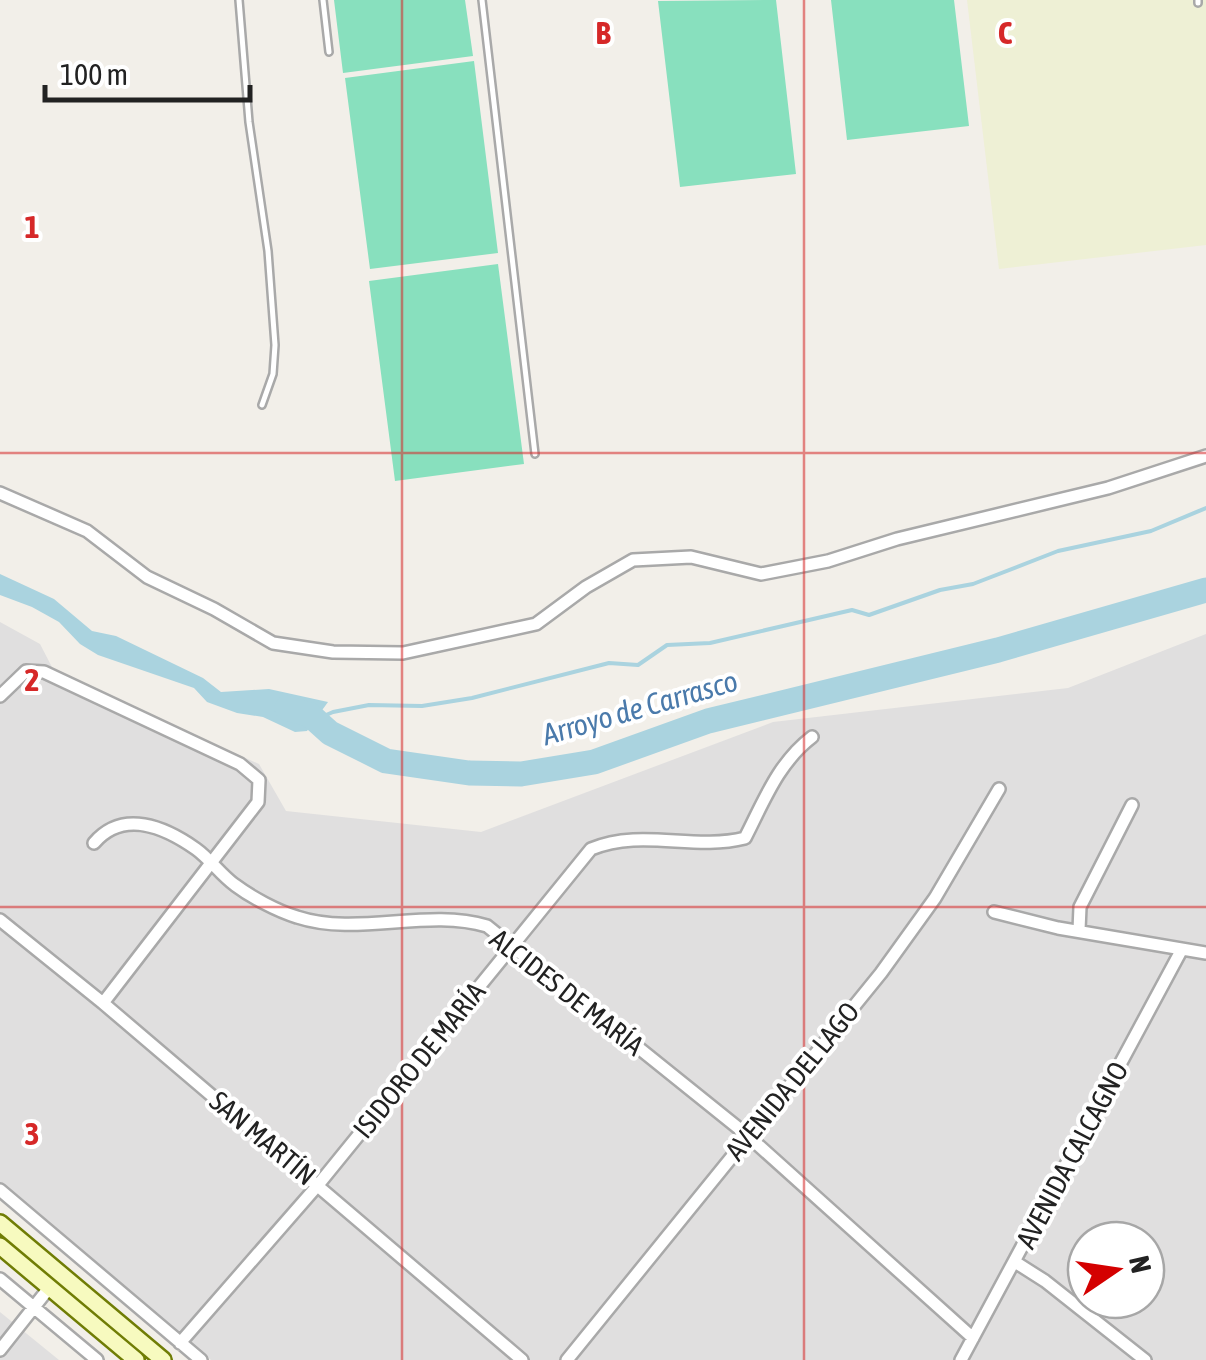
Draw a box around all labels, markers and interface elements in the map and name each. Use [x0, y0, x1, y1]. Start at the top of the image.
text: B [595, 14, 611, 51]
text: C [998, 14, 1013, 51]
scale bar [45, 40, 250, 102]
text: 100 m [60, 57, 128, 91]
text: 1 [24, 208, 40, 245]
text: 2 [24, 661, 40, 698]
water label: Arroyo de Carrasco [537, 663, 741, 751]
street label: ALCIDES DE MARÍA [484, 922, 650, 1062]
street label: ISIDORO DE MARÍA [347, 976, 492, 1144]
street label: AVENIDA DEL LAGO [719, 996, 865, 1166]
street label: AVENIDA CALCAGNO [1009, 1056, 1135, 1254]
street label: SAN MARTÍN [204, 1085, 322, 1191]
text: 3 [24, 1115, 40, 1152]
north arrow [1066, 1220, 1166, 1320]
text: N [1123, 1253, 1158, 1276]

